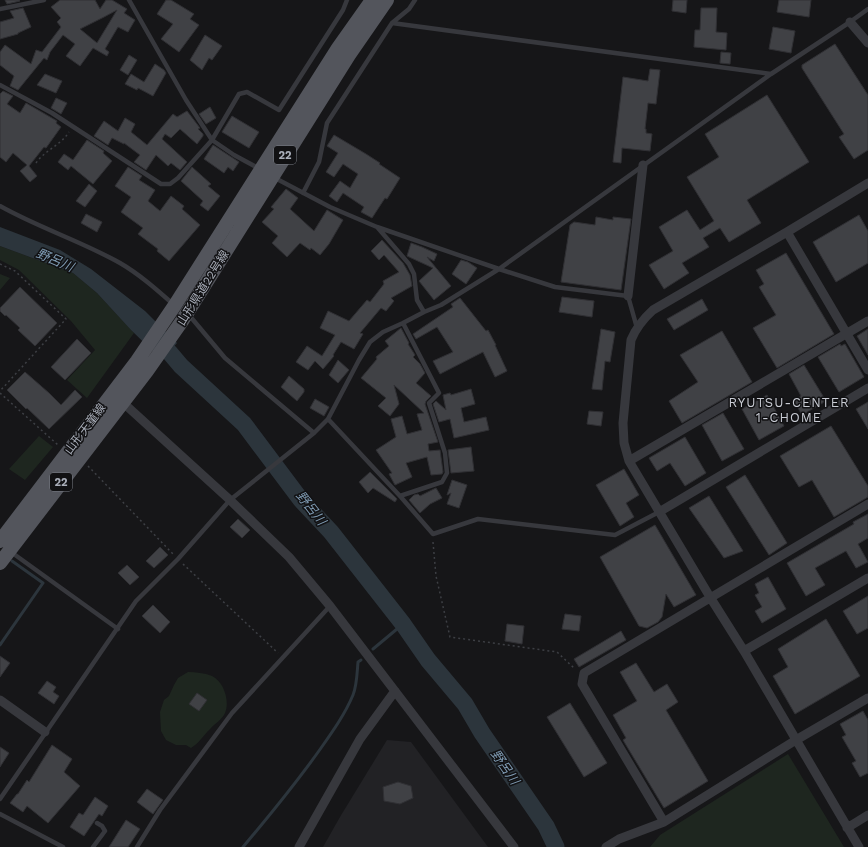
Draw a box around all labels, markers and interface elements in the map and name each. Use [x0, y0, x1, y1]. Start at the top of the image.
road number: 22 [274, 146, 296, 164]
water label: 野呂川 [34, 245, 78, 275]
street label: 山形県道22号線 [174, 248, 232, 328]
district label: RYUTSU-CENTER 1-CHOME [728, 395, 850, 425]
street label: 山形天童線 [61, 401, 109, 457]
road number: 22 [50, 473, 72, 491]
water label: 野呂川 [293, 488, 330, 530]
water label: 野呂川 [488, 747, 523, 789]

